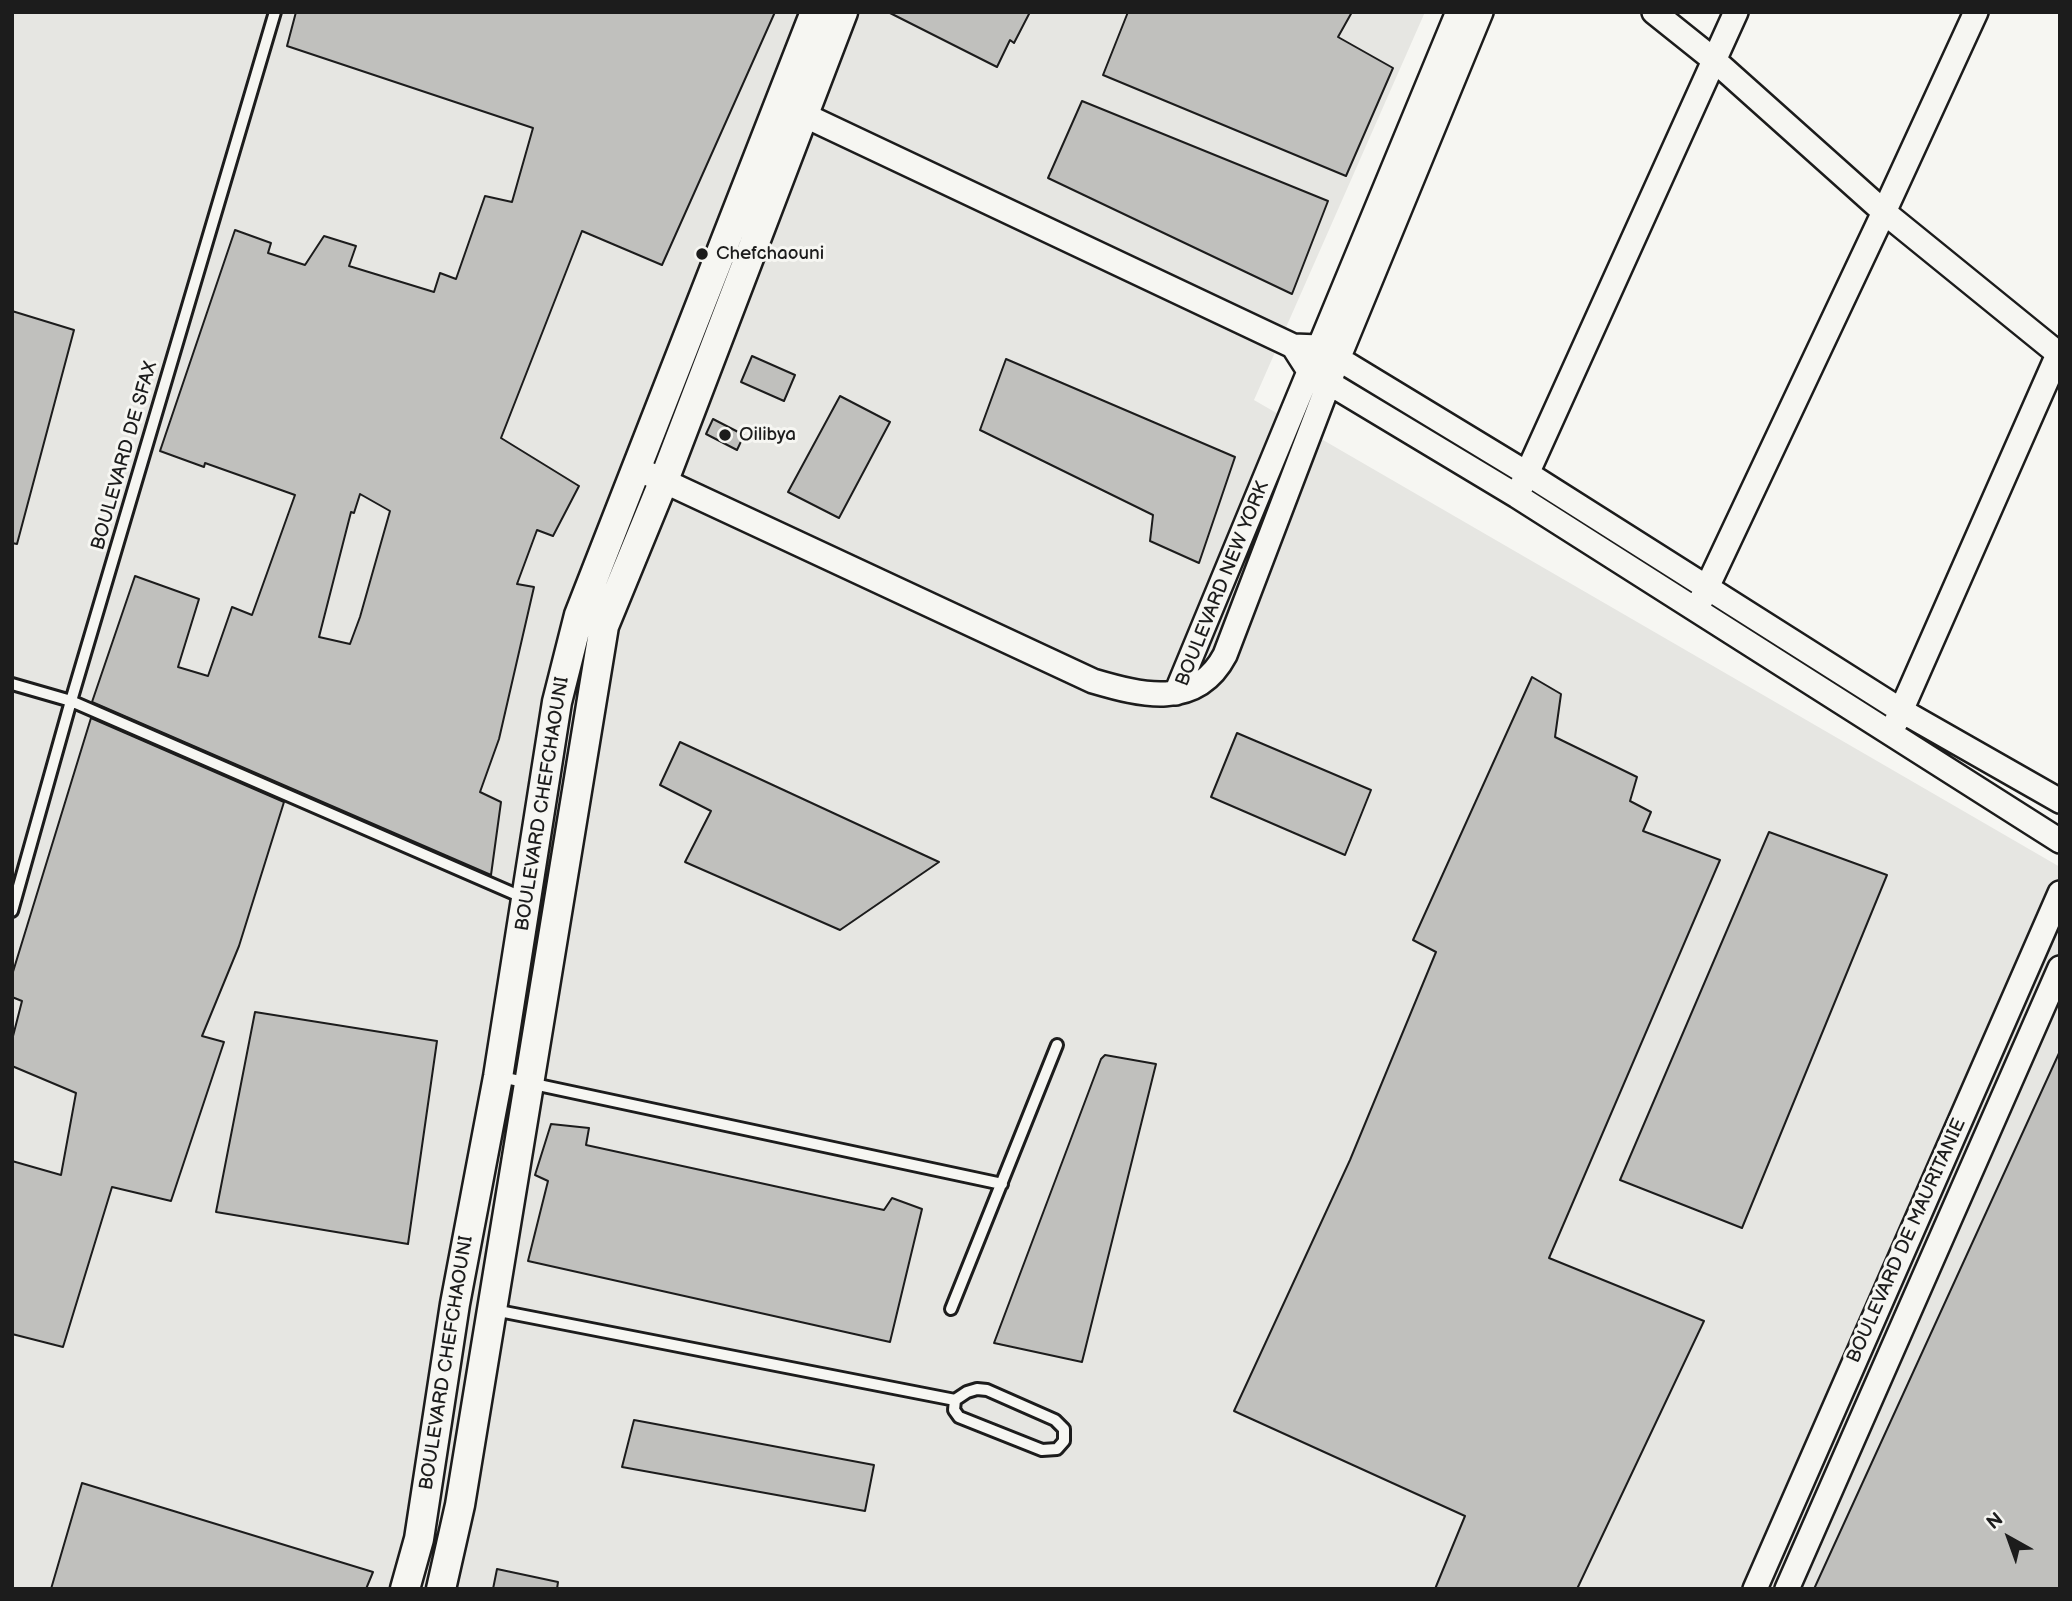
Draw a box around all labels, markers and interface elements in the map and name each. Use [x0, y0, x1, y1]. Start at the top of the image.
place label: Chefchaouni [716, 243, 824, 265]
marker: Chefchaouni [694, 246, 710, 262]
street label: BOULEVARD DE SFAX [87, 359, 163, 553]
place label: Oilibya [739, 424, 796, 446]
marker: Oilibya [717, 427, 733, 443]
street label: BOULEVARD NEW YORK [1171, 478, 1275, 690]
street label: BOULEVARD CHEFCHAOUNI [512, 675, 574, 933]
street label: BOULEVARD DE MAURITANIE [1843, 1115, 1971, 1367]
street label: BOULEVARD CHEFCHAOUNI [416, 1234, 478, 1492]
north arrow [1974, 1503, 2044, 1573]
text: N [1982, 1508, 2008, 1535]

